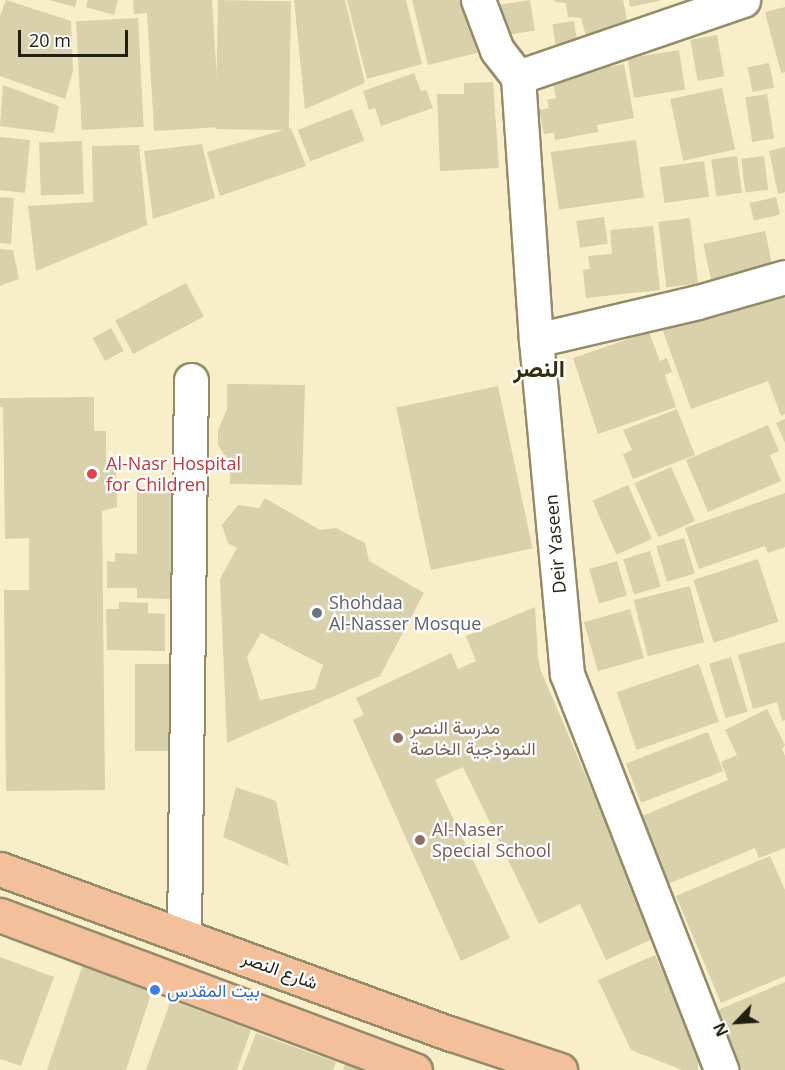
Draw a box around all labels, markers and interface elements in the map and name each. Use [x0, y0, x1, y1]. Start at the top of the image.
scale bar [21, 18, 130, 56]
text: 20 m [29, 28, 71, 52]
district label: النصر [513, 354, 565, 382]
place label: Al-Nasr Hospital for Children [106, 453, 241, 496]
marker: Al-Nasr Hospital for Children [83, 465, 101, 483]
street label: Deir Yaseen [540, 493, 570, 595]
place label: Shohdaa Al-Nasser Mosque [329, 592, 481, 634]
marker: Shohdaa Al-Nasser Mosque [310, 606, 324, 620]
place label: مدرسة النصر النموذجية الخاصة [410, 717, 536, 760]
marker: مدرسة النصر النموذجية الخاصة [391, 731, 405, 745]
place label: Al-Naser Special School [432, 819, 551, 862]
marker: Al-Naser Special School [413, 833, 427, 847]
street label: شارع النصر [239, 946, 321, 994]
place label: بيت المقدس [167, 979, 260, 1001]
marker: بيت المقدس [148, 983, 162, 997]
north arrow [707, 992, 767, 1052]
text: N [708, 1019, 733, 1040]

